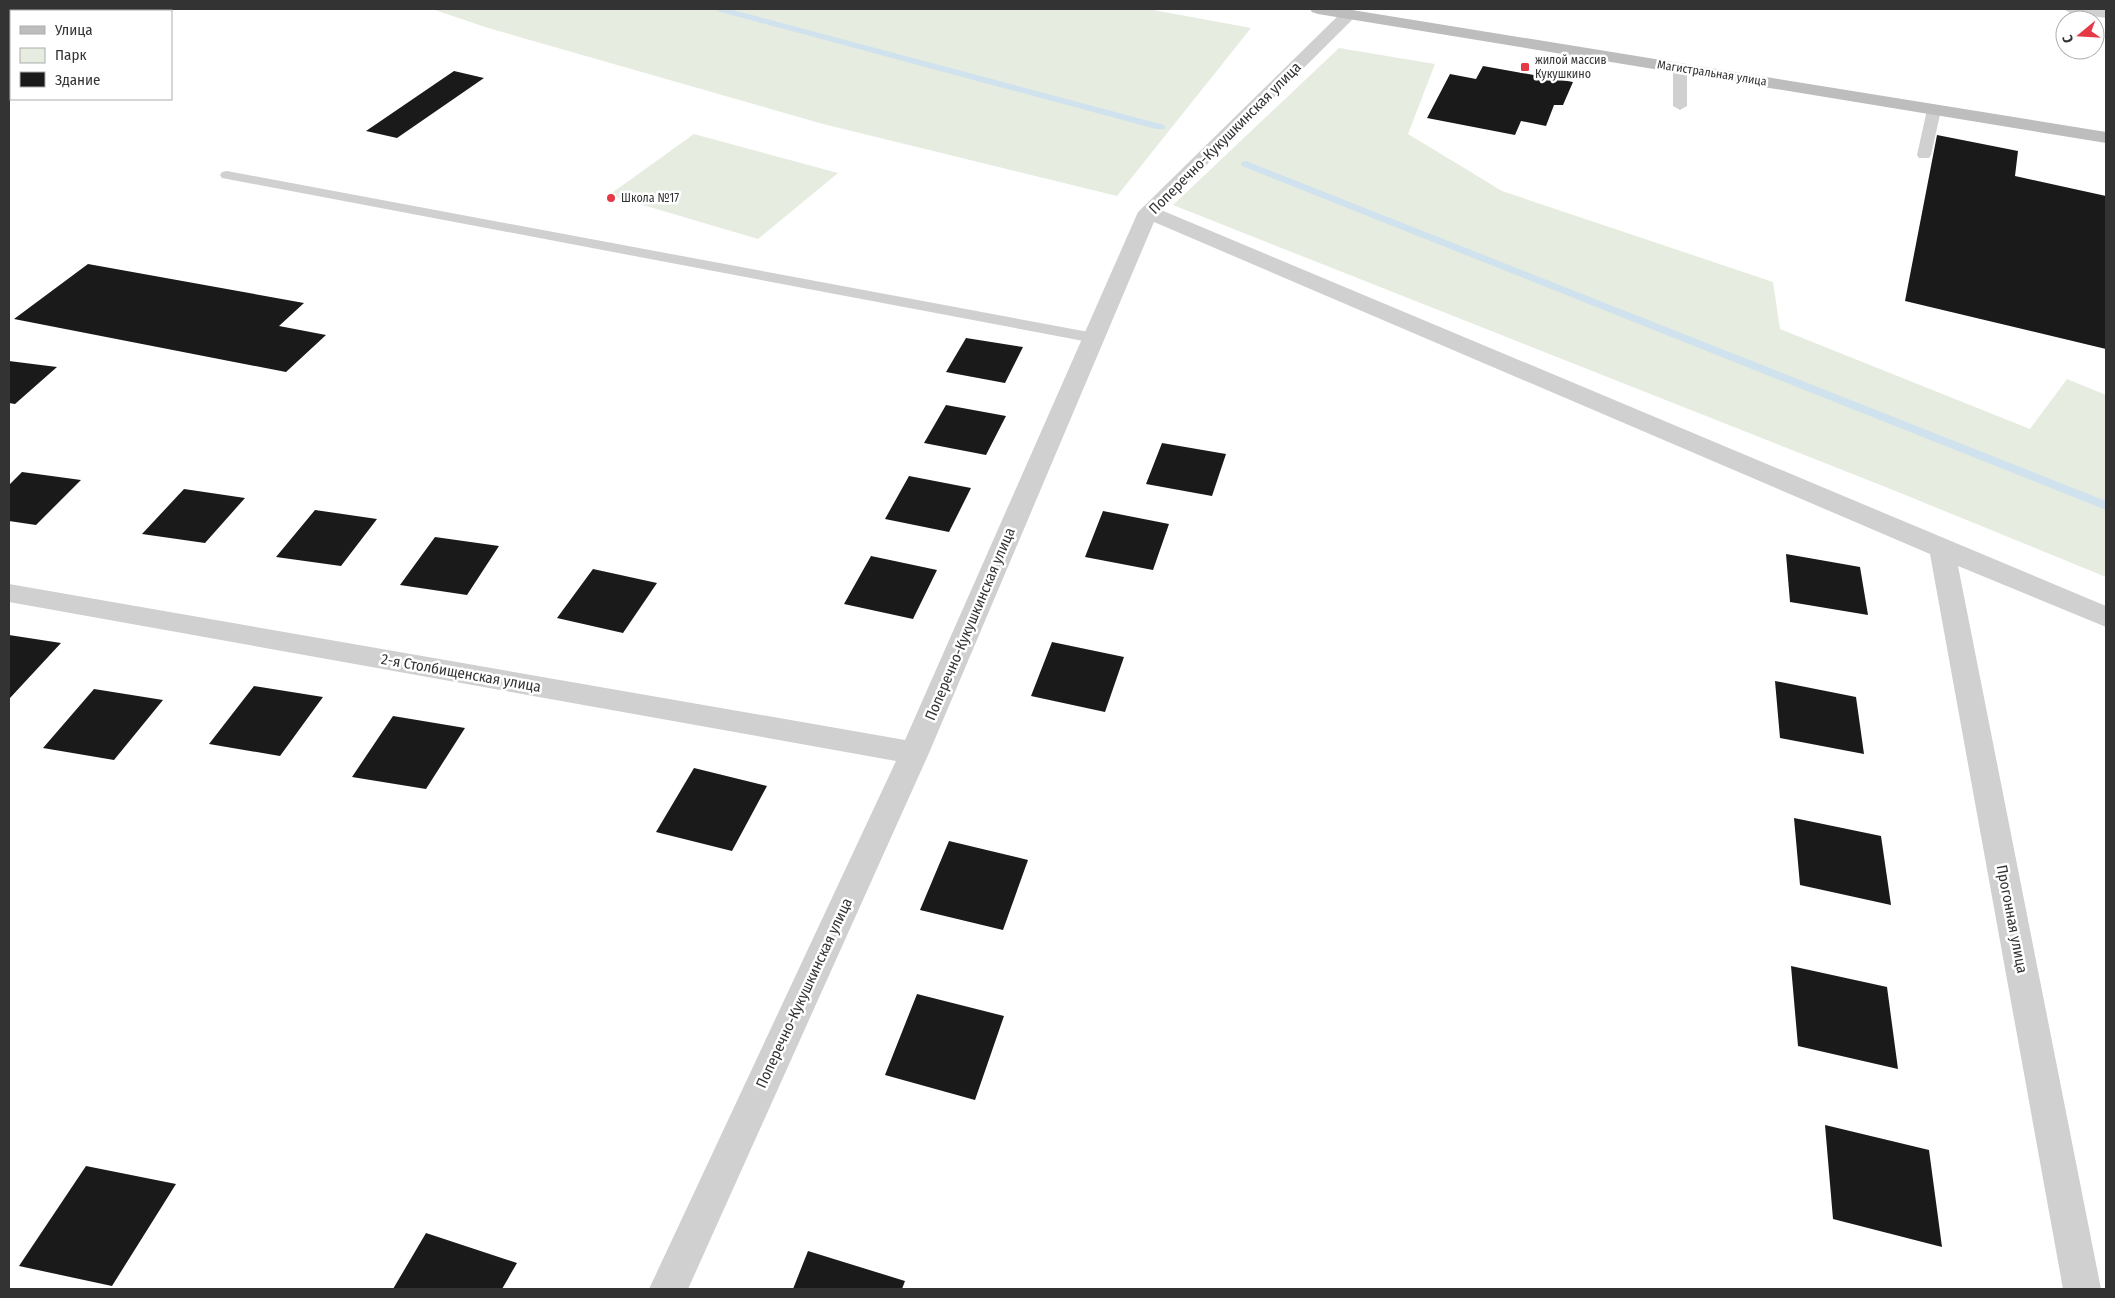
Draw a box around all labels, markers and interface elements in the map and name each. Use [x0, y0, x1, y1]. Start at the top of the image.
legend [10, 10, 172, 100]
north arrow [2055, 10, 2105, 60]
text: Улица [54, 21, 93, 39]
text: С [2059, 32, 2077, 45]
text: Парк [55, 46, 86, 64]
place label: жилой массив Кукушкино [1535, 53, 1607, 81]
street label: Магистральная улица [1656, 57, 1768, 89]
street label: Поперечно-Кукушкинская улица [1145, 58, 1305, 218]
marker: жилой массив Кукушкино [1519, 61, 1531, 73]
text: Здание [55, 71, 101, 89]
place label: Школа №17 [621, 191, 679, 205]
marker: Школа №17 [605, 192, 617, 204]
street label: Поперечно-Кукушкинская улица [921, 525, 1019, 723]
street label: 2-я Столбищенская улица [380, 650, 542, 696]
street label: Прогонная улица [1993, 863, 2031, 975]
street label: Поперечно-Кукушкинская улица [752, 895, 856, 1091]

